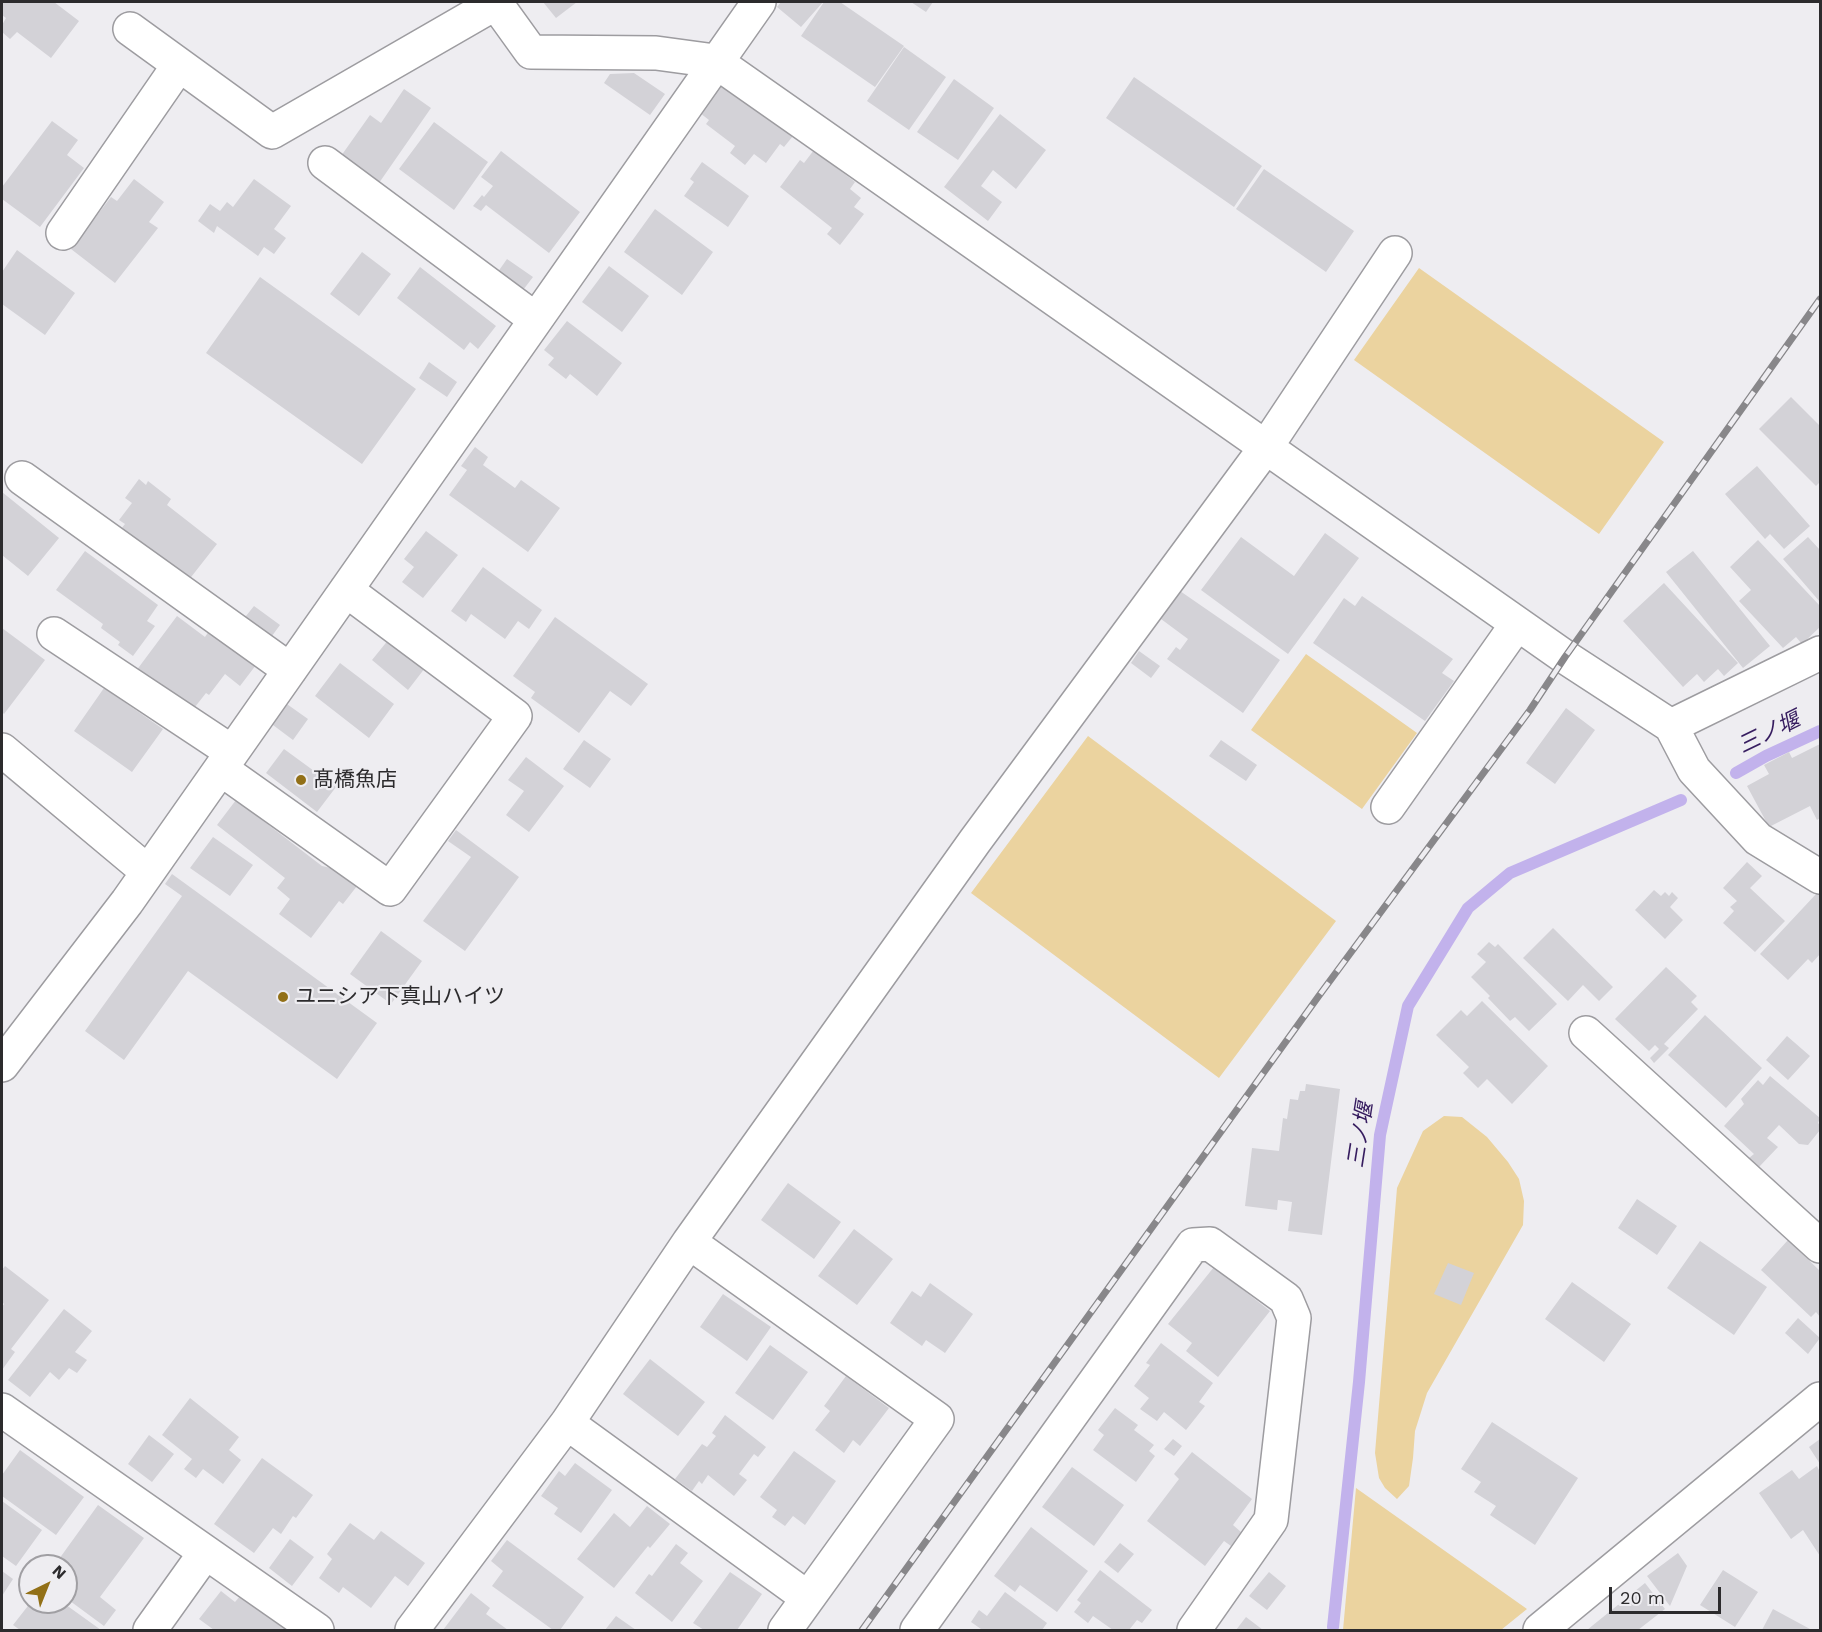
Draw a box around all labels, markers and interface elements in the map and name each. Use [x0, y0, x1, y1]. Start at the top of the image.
water label: 三ノ堰 [1734, 707, 1804, 759]
place label: 髙橋魚店 [313, 767, 397, 793]
marker: 髙橋魚店 [294, 773, 308, 787]
place label: ユニシア下真山ハイツ [295, 984, 505, 1010]
marker: ユニシア下真山ハイツ [276, 990, 290, 1004]
water label: 三ノ堰 [1343, 1100, 1379, 1170]
north arrow [18, 1554, 78, 1614]
text: N [48, 1561, 70, 1583]
scale bar [1612, 1575, 1724, 1613]
text: 20 m [1620, 1587, 1665, 1608]

